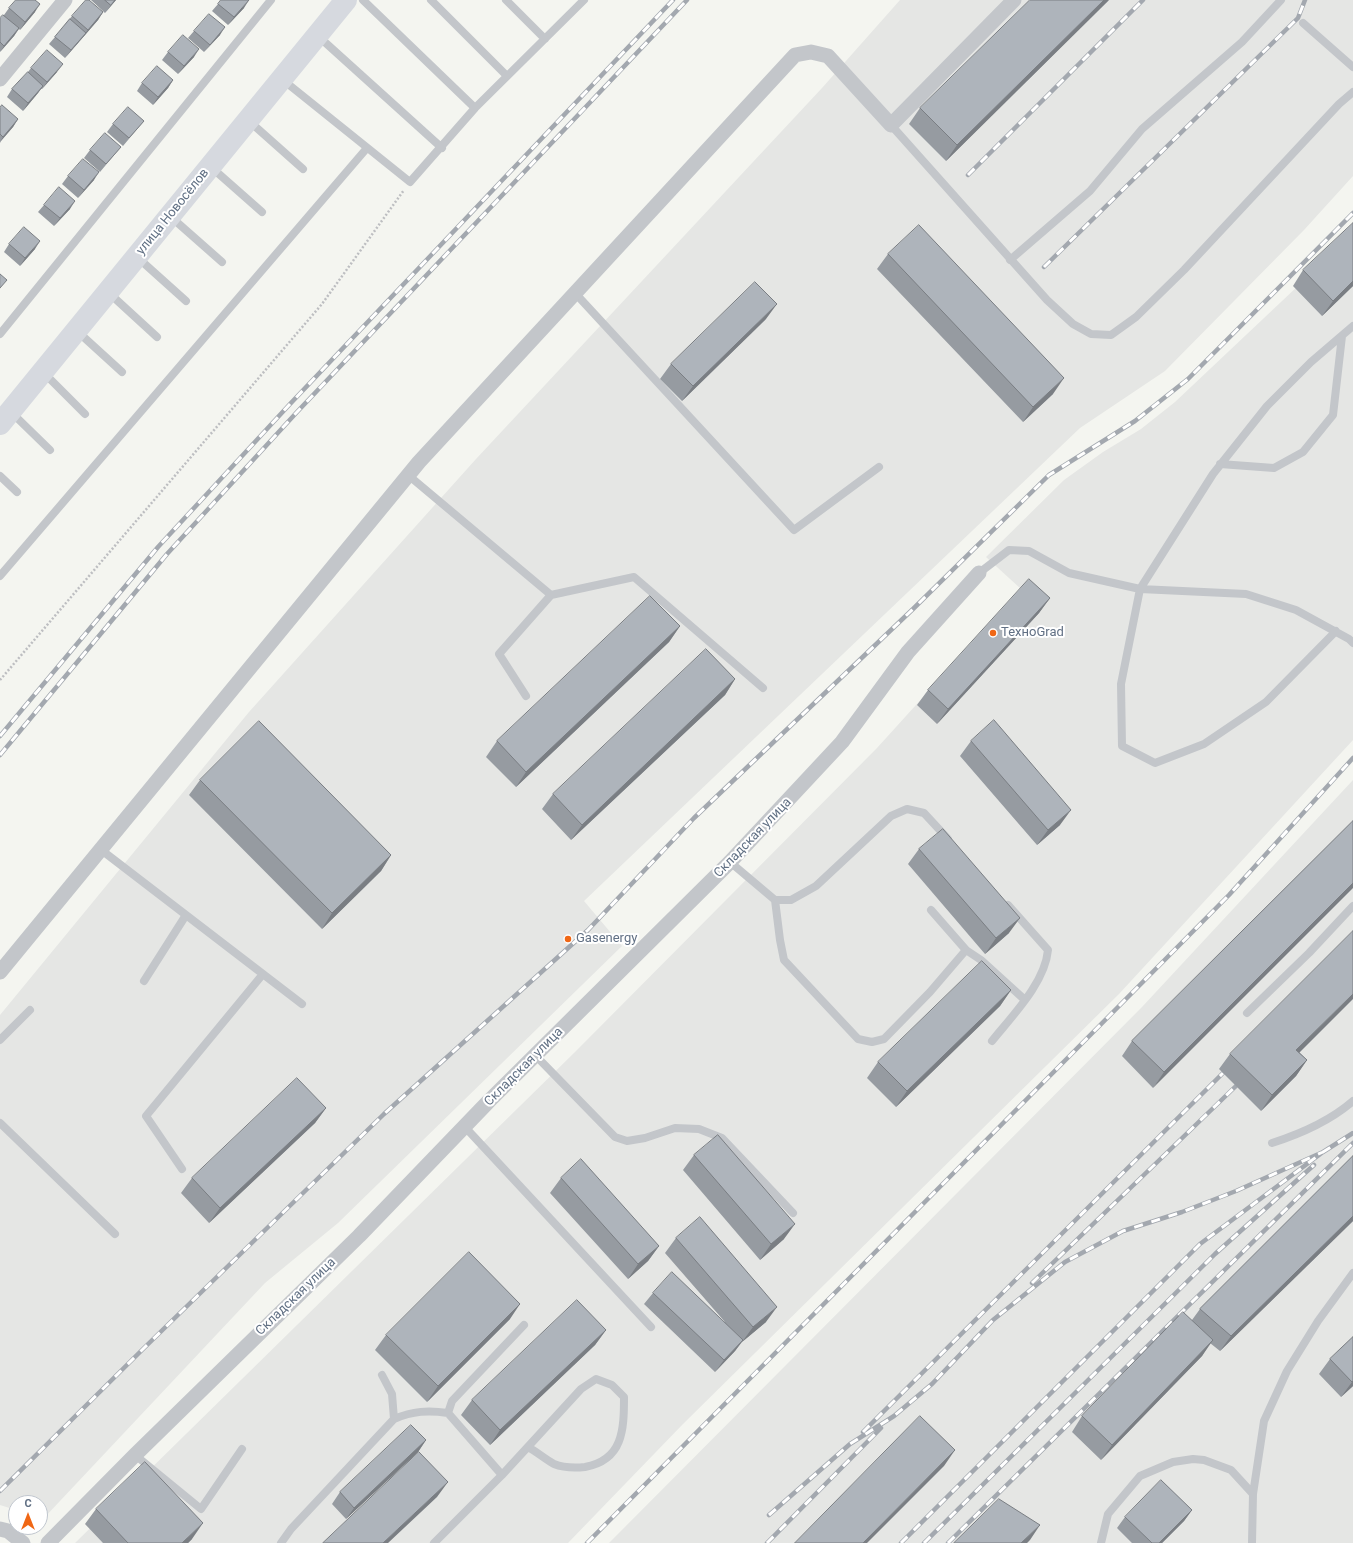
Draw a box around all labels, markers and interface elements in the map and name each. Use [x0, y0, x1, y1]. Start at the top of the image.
street label: улица Новосёлов [133, 166, 213, 258]
place label: ТехноGrad [1001, 625, 1064, 641]
marker: ТехноGrad [988, 628, 998, 638]
street label: Складская улица [711, 795, 795, 881]
place label: Gasenergy [576, 931, 637, 947]
marker: Gasenergy [563, 934, 573, 944]
street label: Складская улица [481, 1024, 567, 1110]
street label: Складская улица [253, 1255, 339, 1339]
north arrow [8, 1495, 48, 1535]
text: С [24, 1497, 32, 1510]

